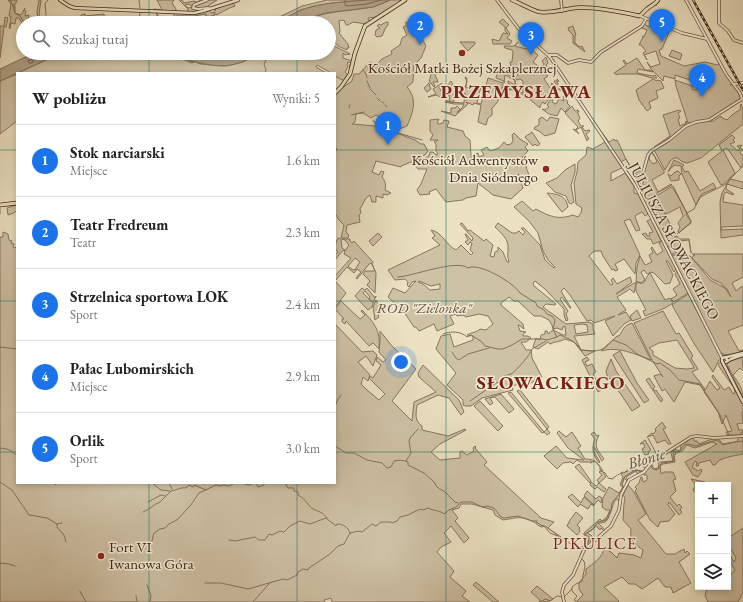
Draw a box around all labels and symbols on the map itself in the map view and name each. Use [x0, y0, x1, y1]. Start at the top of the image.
pin: 5 [649, 9, 675, 42]
pin: 2 [407, 12, 433, 45]
pin: 3 [518, 22, 544, 55]
marker: Kościół Matki Bożej Szkaplerznej [457, 48, 467, 58]
place label: Kościół Matki Bożej Szkaplerznej [368, 58, 556, 77]
pin: 4 [689, 64, 715, 97]
district label: PRZEMYSŁAWA [440, 79, 592, 104]
pin: 1 [375, 112, 401, 145]
place label: Kościół Adwentystów Dnia Siódmego [411, 150, 539, 186]
street label: JULIUSZA SŁOWACKIEGO [624, 157, 724, 323]
marker: Kościół Adwentystów Dnia Siódmego [541, 164, 551, 174]
park label: ROD "Zielonka" [376, 298, 474, 317]
your location [391, 352, 411, 372]
district label: SŁOWACKIEGO [476, 370, 626, 395]
water label: Błonie [624, 443, 668, 474]
district label: PIKULICE [553, 532, 637, 554]
place label: Fort VI Iwanowa Góra [109, 537, 194, 573]
marker: Fort VI Iwanowa Góra [96, 551, 106, 561]

